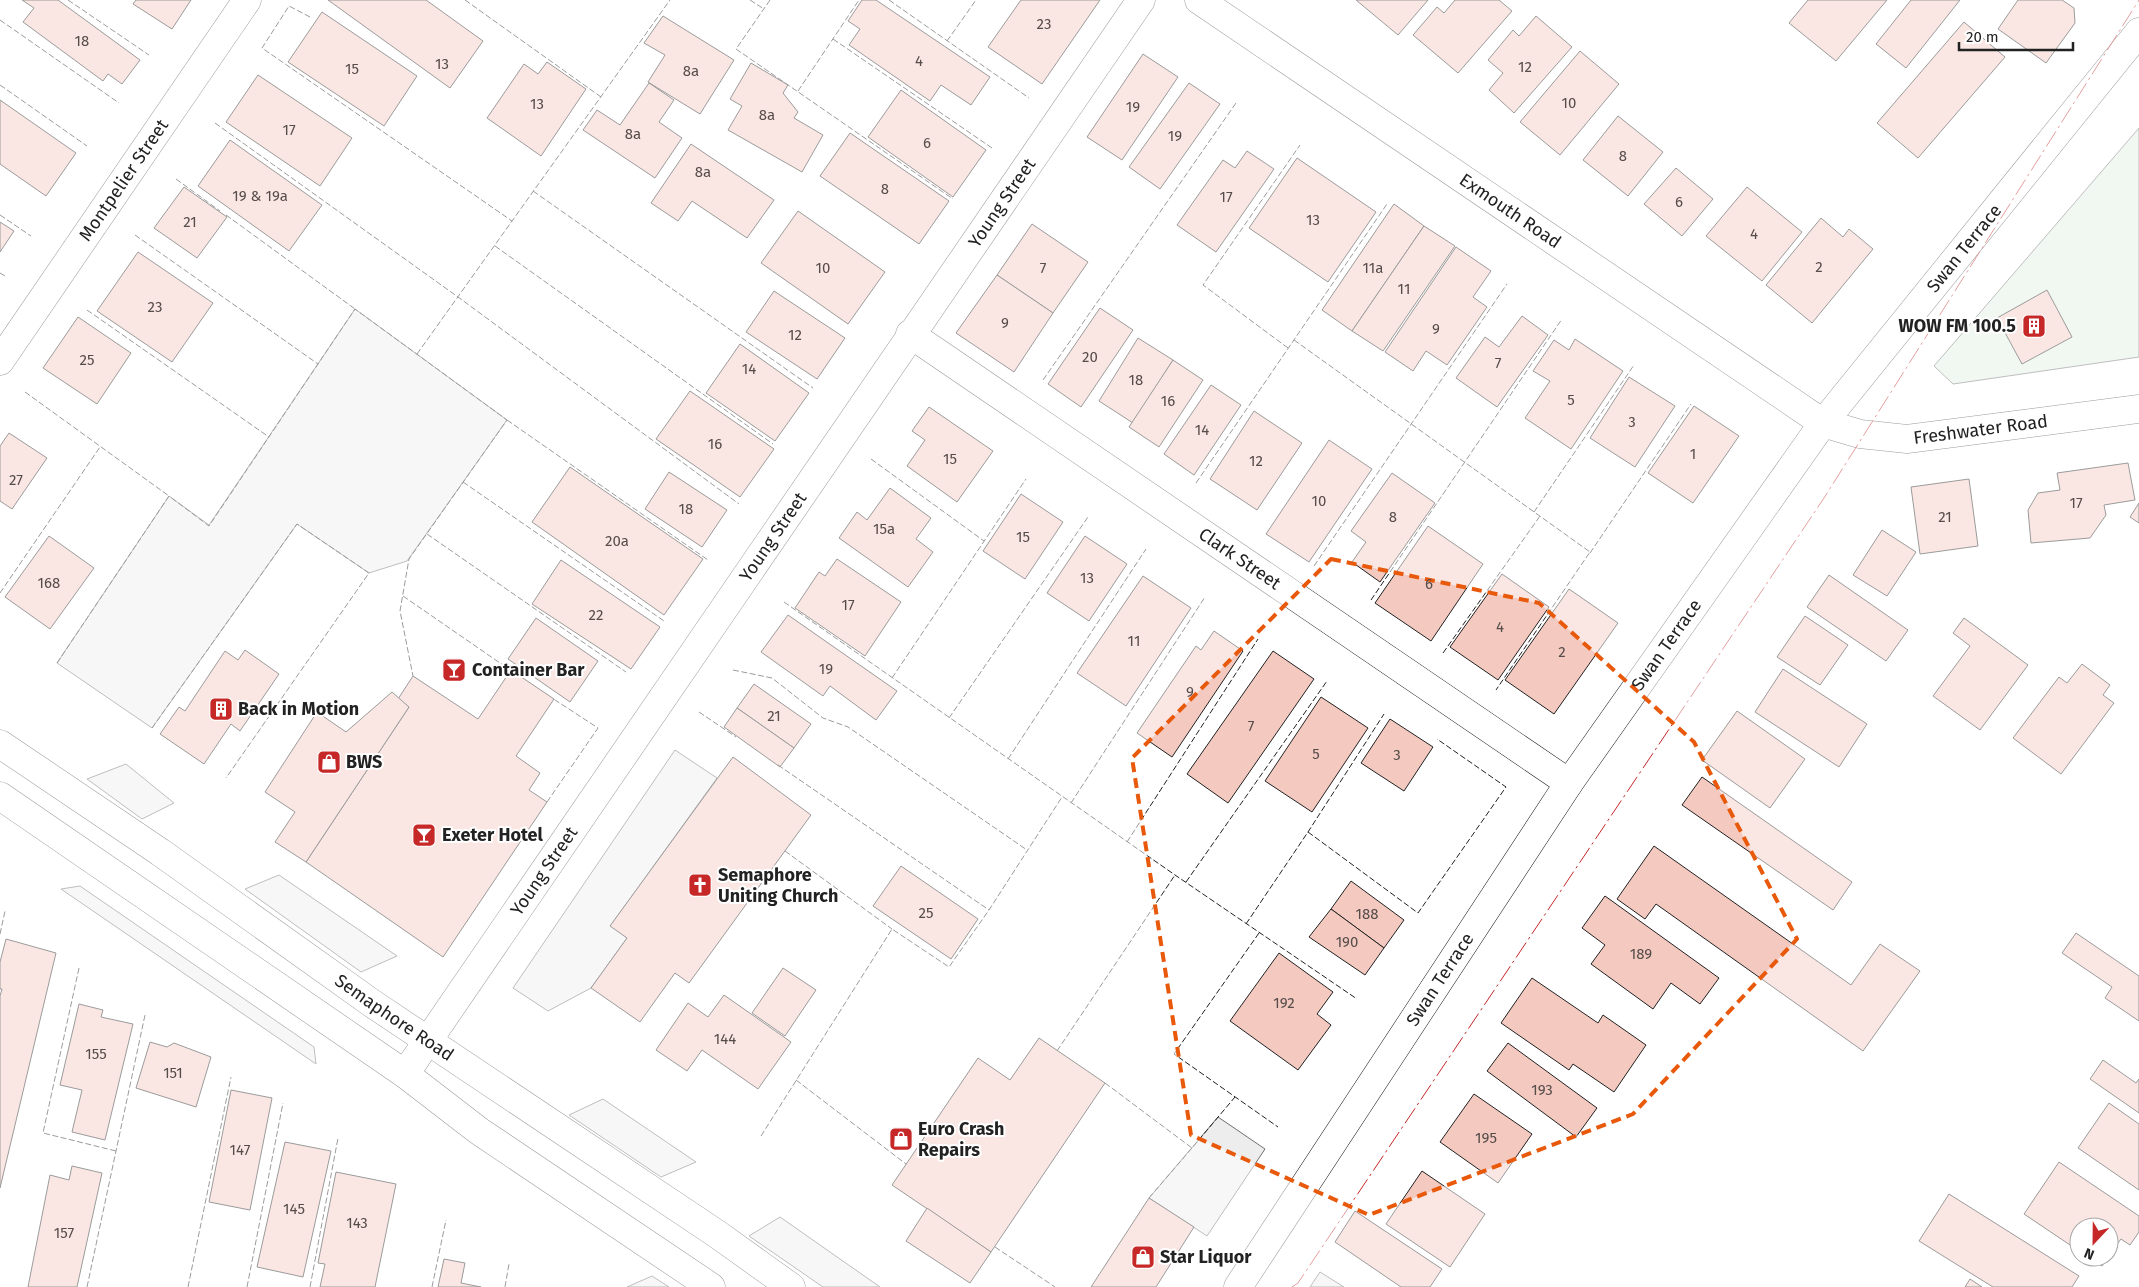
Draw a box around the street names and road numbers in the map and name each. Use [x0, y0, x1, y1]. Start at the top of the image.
street label: Montpelier Street [74, 115, 173, 245]
street label: Young Street [964, 154, 1041, 252]
street label: Exmouth Road [1455, 169, 1565, 253]
street label: Swan Terrace [1922, 200, 2006, 297]
street label: Freshwater Road [1912, 410, 2049, 449]
street label: Young Street [735, 488, 812, 586]
street label: Clark Street [1194, 523, 1285, 595]
street label: Swan Terrace [1627, 595, 1706, 695]
street label: Young Street [506, 822, 583, 920]
street label: Swan Terrace [1401, 929, 1479, 1030]
street label: Semaphore Road [331, 969, 458, 1066]

